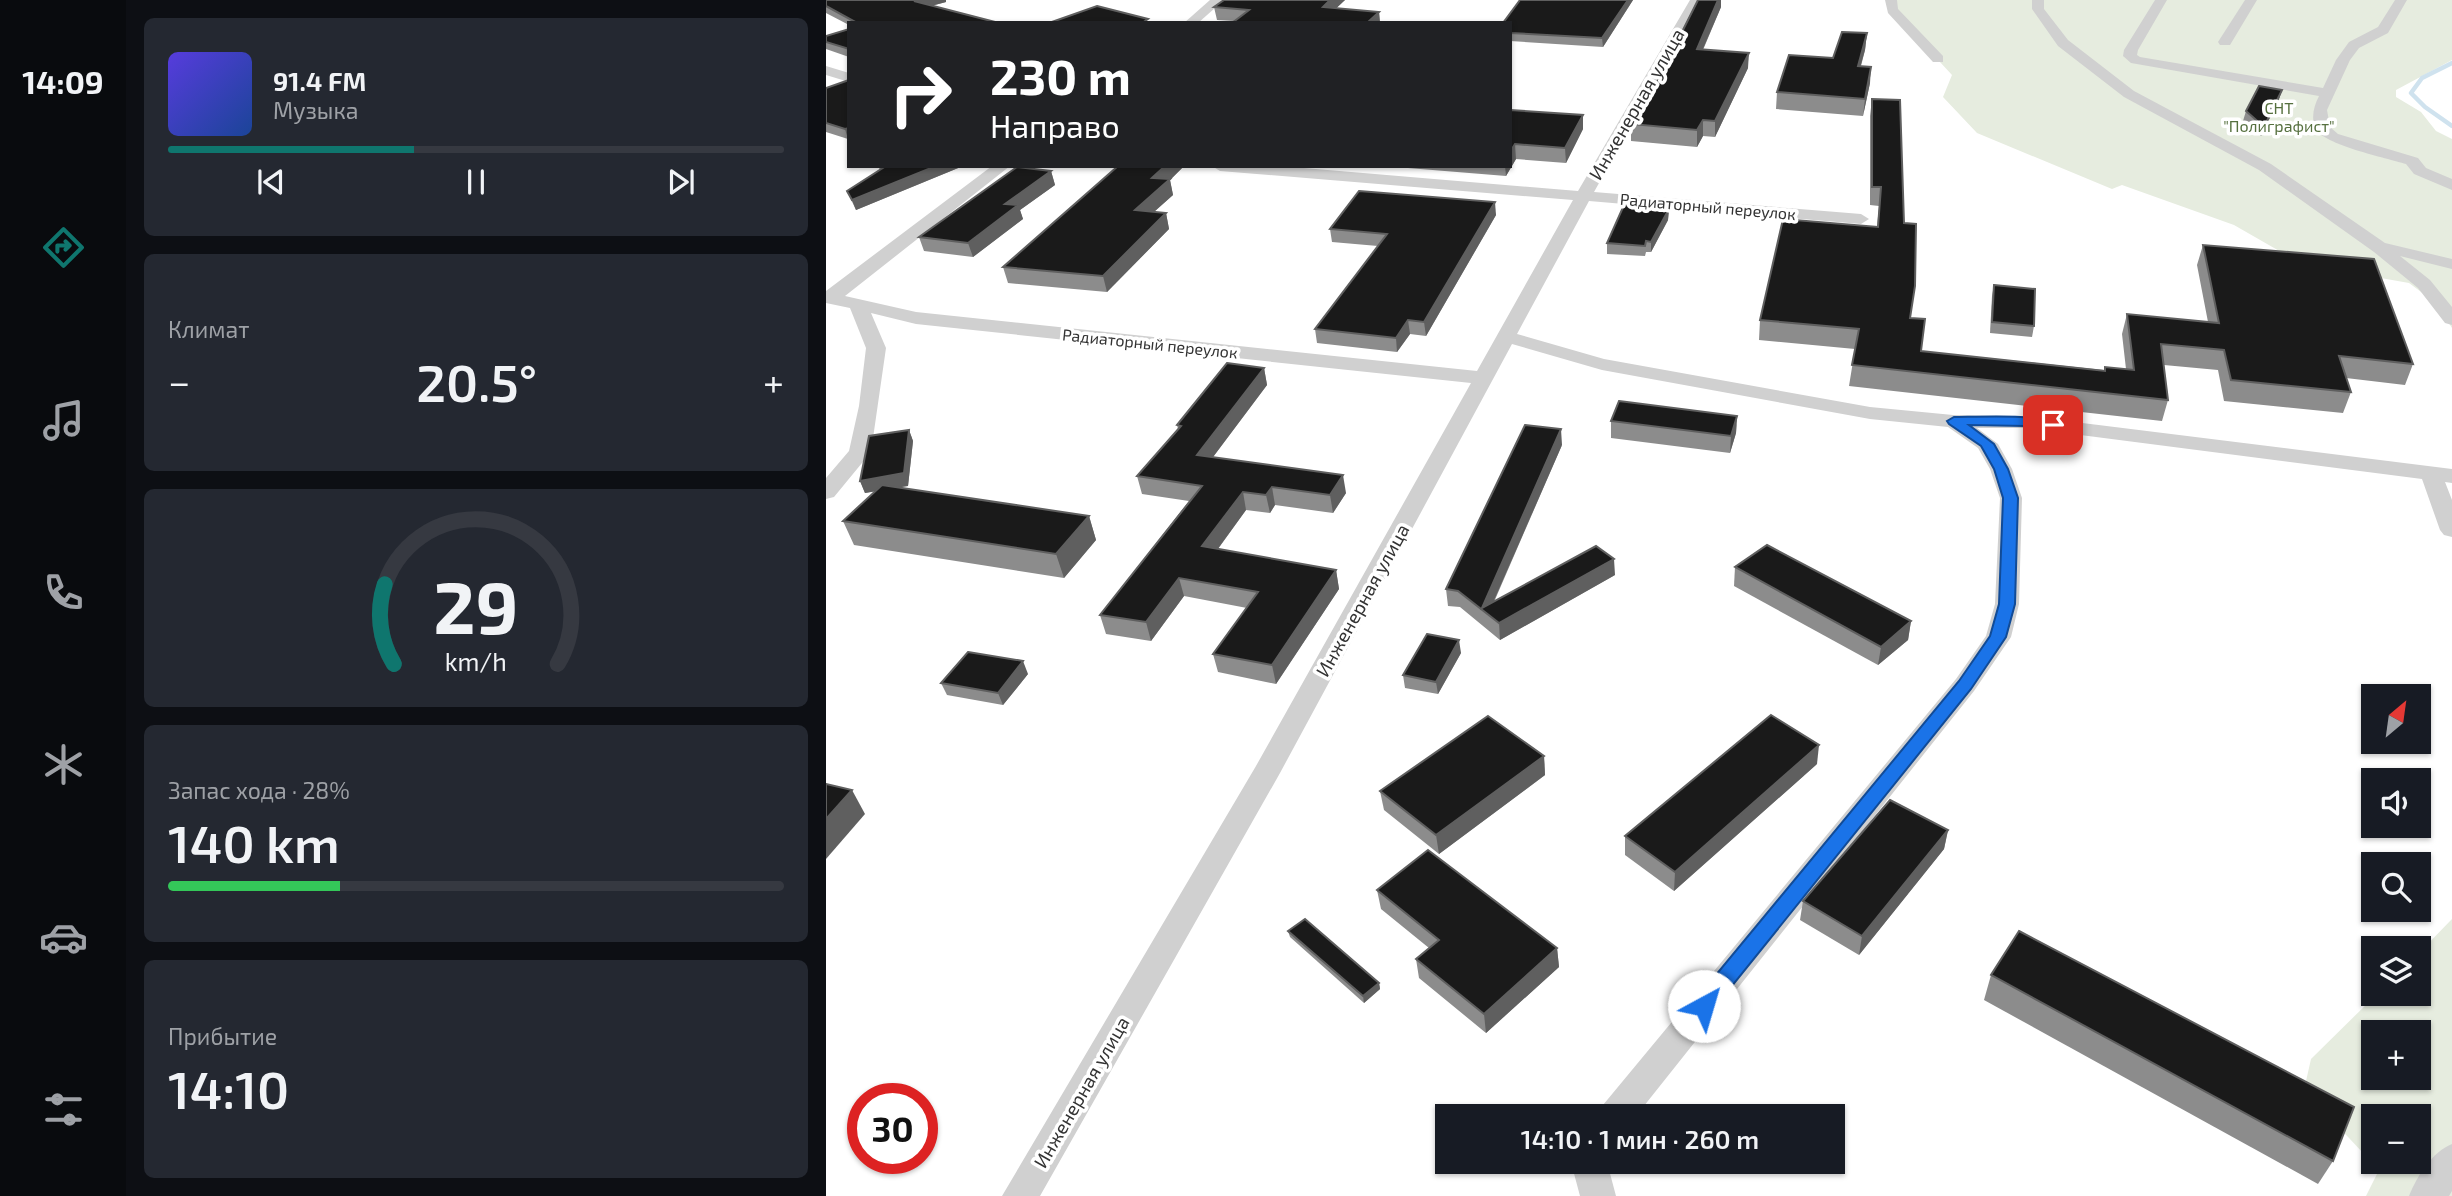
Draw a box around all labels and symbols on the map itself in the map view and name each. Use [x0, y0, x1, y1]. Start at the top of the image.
street label: Инженерная улица [1583, 24, 1690, 184]
park label: СНТ "Полиграфист" [2223, 98, 2335, 135]
street label: Радиаторный переулок [1619, 189, 1797, 224]
street label: Радиаторный переулок [1061, 324, 1239, 363]
pin [2023, 395, 2083, 455]
street label: Инженерная улица [1311, 520, 1414, 681]
north arrow [2361, 684, 2431, 754]
position arrow [1667, 969, 1741, 1043]
street label: Инженерная улица [1028, 1012, 1135, 1172]
speed limit sign: 30 [847, 1083, 938, 1174]

